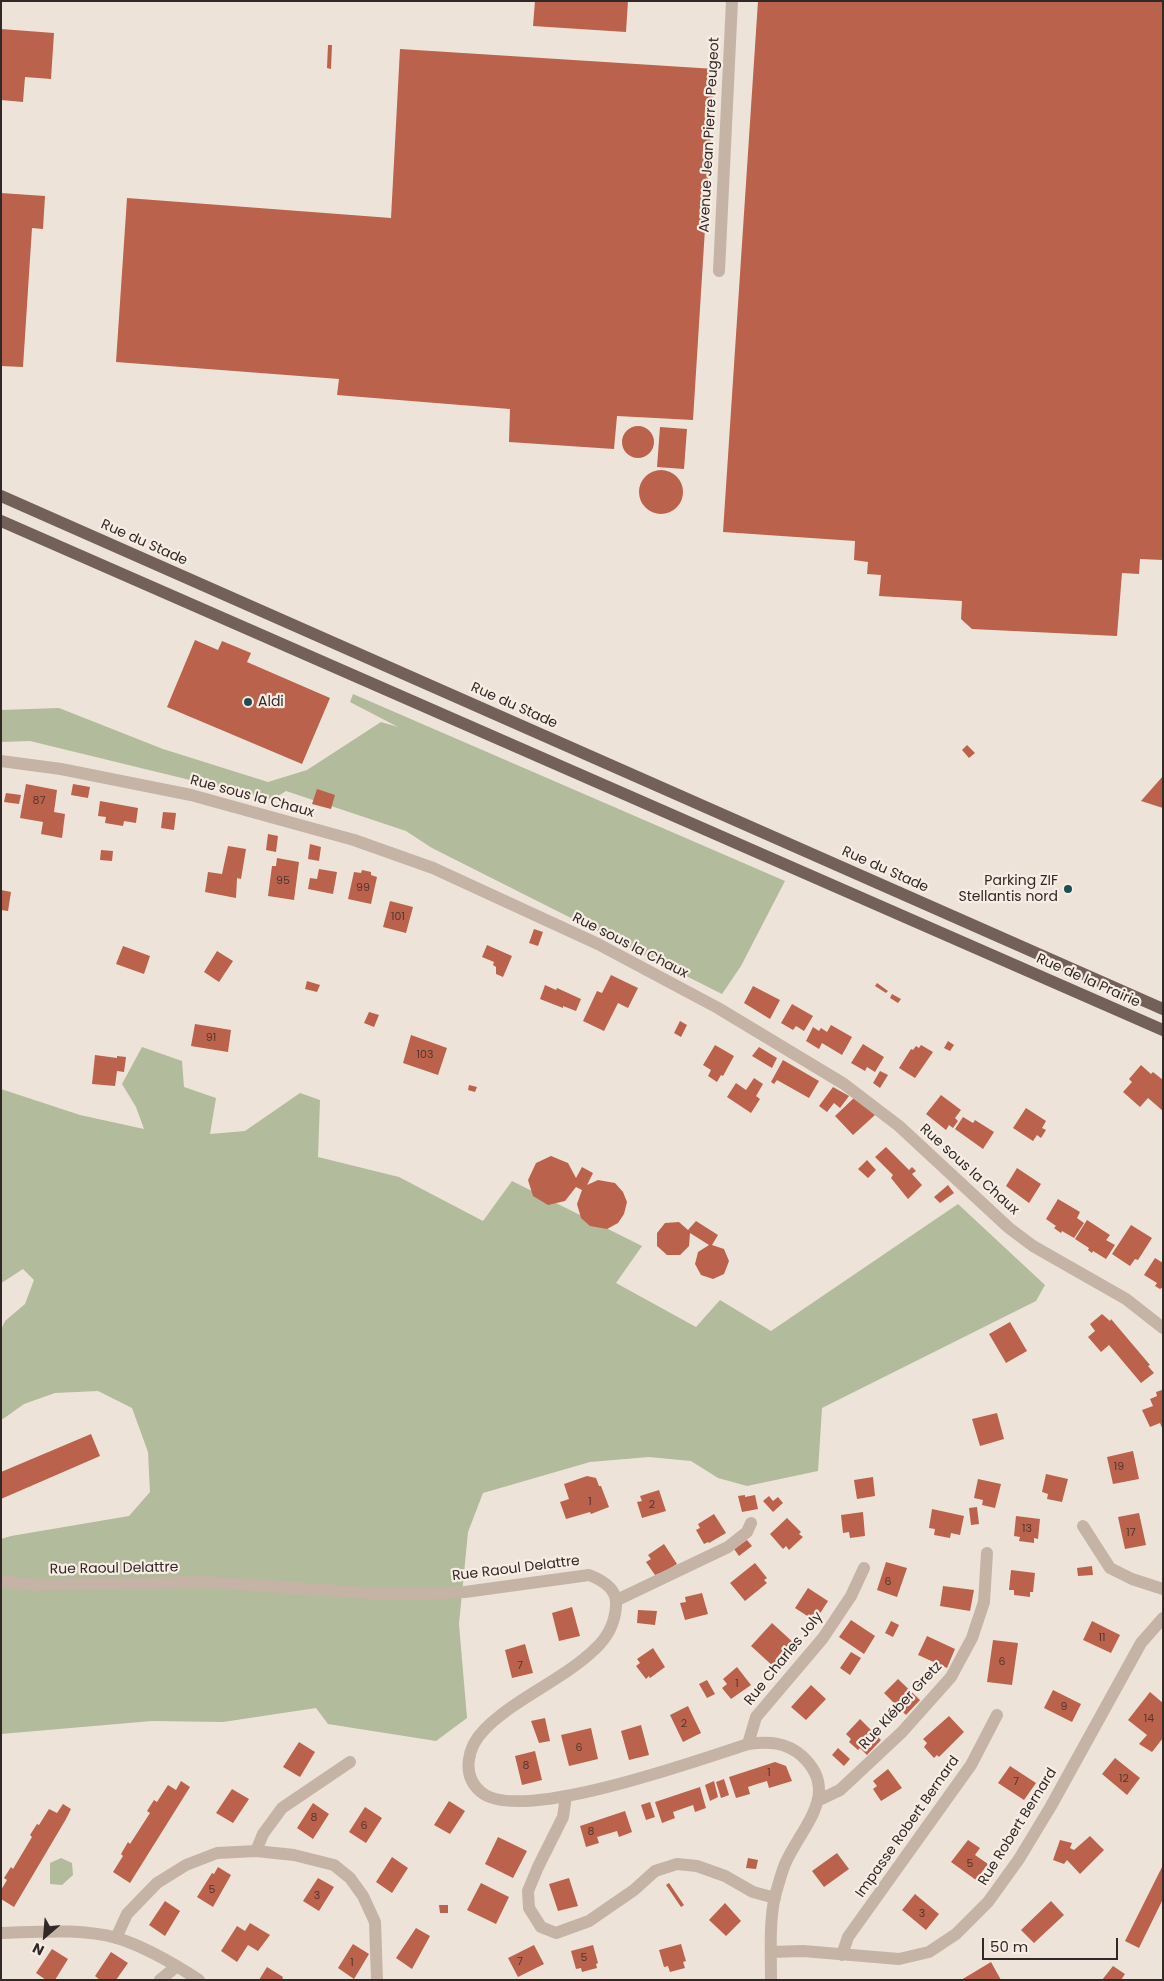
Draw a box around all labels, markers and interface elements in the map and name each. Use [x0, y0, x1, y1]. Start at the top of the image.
street label: Avenue Jean Pierre Peugeot [696, 37, 724, 233]
street label: Rue du Stade [98, 516, 190, 570]
street label: Rue du Stade [468, 679, 560, 733]
place label: Aldi [258, 694, 284, 710]
marker: Aldi [242, 696, 254, 708]
street label: Rue sous la Chaux [188, 772, 316, 822]
house number: 87 [33, 794, 45, 808]
street label: Rue du Stade [839, 843, 931, 897]
place label: Parking ZIF Stellantis nord [959, 873, 1058, 906]
house number: 95 [276, 874, 290, 888]
house number: 99 [356, 881, 370, 895]
marker: Parking ZIF Stellantis nord [1062, 883, 1074, 895]
house number: 101 [391, 910, 405, 924]
street label: Rue sous la Chaux [569, 910, 691, 982]
street label: Rue de la Prairie [1033, 951, 1143, 1011]
house number: 91 [206, 1031, 216, 1045]
house number: 103 [417, 1048, 433, 1062]
street label: Rue sous la Chaux [916, 1121, 1022, 1219]
house number: 19 [1114, 1460, 1124, 1474]
house number: 1 [588, 1495, 592, 1509]
house number: 2 [649, 1498, 655, 1512]
house number: 13 [1022, 1522, 1032, 1536]
house number: 17 [1126, 1526, 1136, 1540]
street label: Rue Raoul Delattre [451, 1553, 581, 1585]
street label: Rue Raoul Delattre [50, 1559, 178, 1579]
house number: 6 [885, 1575, 891, 1589]
street label: Rue Charles Joly [741, 1609, 827, 1709]
house number: 11 [1098, 1631, 1106, 1645]
house number: 6 [999, 1655, 1005, 1669]
house number: 7 [517, 1659, 523, 1673]
street label: Rue Kléber Gretz [856, 1659, 946, 1753]
house number: 1 [735, 1677, 739, 1691]
house number: 9 [1061, 1700, 1067, 1714]
house number: 14 [1144, 1712, 1154, 1726]
house number: 2 [681, 1717, 687, 1731]
house number: 6 [576, 1741, 582, 1755]
street label: Impasse Robert Bernard [853, 1753, 963, 1901]
house number: 8 [523, 1759, 529, 1773]
street label: Rue Robert Bernard [975, 1765, 1061, 1889]
house number: 1 [767, 1766, 771, 1780]
house number: 12 [1119, 1772, 1129, 1786]
house number: 7 [1013, 1775, 1019, 1789]
house number: 8 [311, 1811, 317, 1825]
house number: 6 [361, 1819, 367, 1833]
house number: 8 [588, 1825, 594, 1839]
house number: 5 [967, 1857, 973, 1871]
house number: 5 [209, 1883, 215, 1897]
house number: 3 [314, 1889, 320, 1903]
house number: 3 [919, 1907, 925, 1921]
north arrow [20, 1911, 70, 1961]
scale bar [984, 1928, 1120, 1960]
text: 50 m [990, 1936, 1028, 1957]
text: N [29, 1938, 47, 1961]
house number: 5 [581, 1951, 587, 1965]
house number: 7 [517, 1955, 523, 1969]
house number: 1 [350, 1956, 354, 1970]

